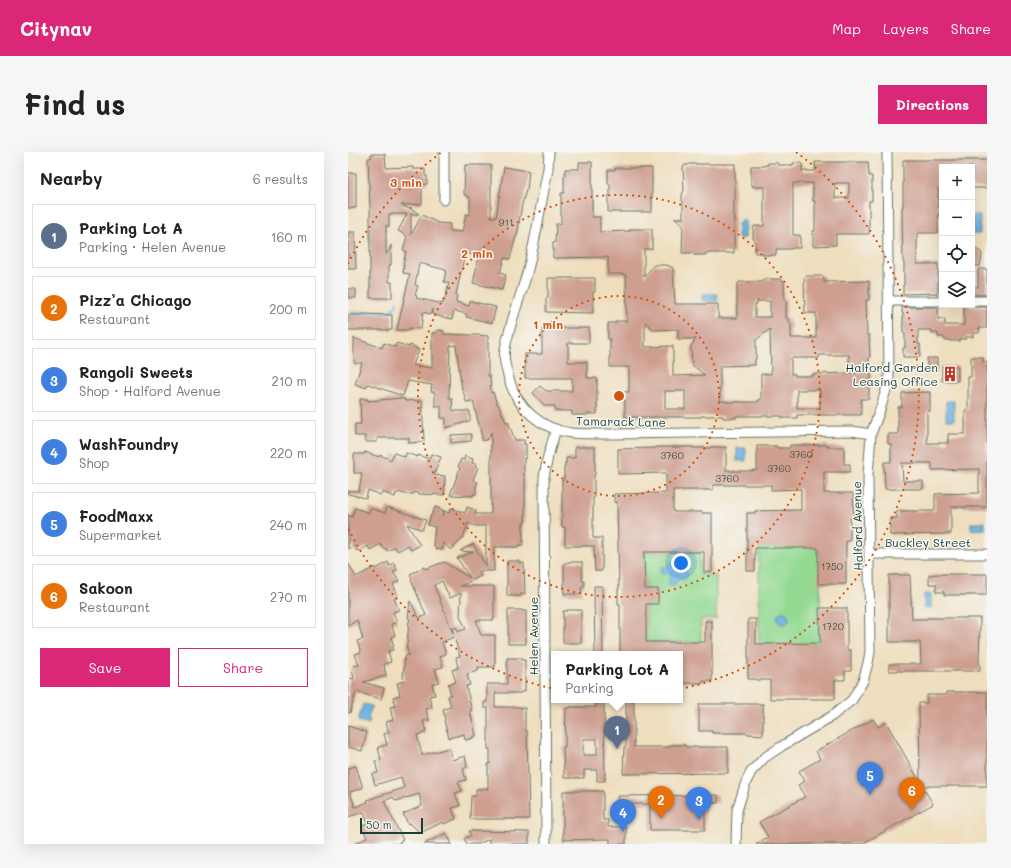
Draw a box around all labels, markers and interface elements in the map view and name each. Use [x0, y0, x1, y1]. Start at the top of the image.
text: Citynav [20, 16, 92, 41]
text: Map [832, 19, 861, 38]
text: Layers [883, 19, 929, 38]
text: Share [951, 19, 991, 38]
button: Directions [878, 85, 987, 124]
text: Find us [24, 86, 125, 122]
map controls [939, 164, 975, 308]
button: + [939, 164, 975, 200]
text: Nearby [40, 167, 102, 189]
text: 6 results [253, 170, 308, 187]
text: 3 min [390, 174, 422, 190]
button: − [939, 200, 975, 236]
house number: 911 [499, 215, 513, 229]
text: Parking Lot A [79, 218, 183, 238]
text: 1 [51, 228, 57, 245]
text: 160 m [271, 228, 307, 245]
button: locate [939, 236, 975, 272]
text: Parking · Helen Avenue [79, 238, 226, 255]
text: 2 min [461, 245, 493, 261]
button: layers [939, 272, 975, 308]
text: Pizz’a Chicago [79, 290, 191, 310]
text: 2 [50, 300, 58, 317]
text: 200 m [269, 300, 307, 317]
text: Restaurant [79, 310, 150, 327]
text: 1 min [533, 316, 563, 332]
place label: Halford Garden Leasing Office [846, 359, 938, 389]
text: Rangoli Sweets [79, 362, 193, 382]
building icon: Halford Garden Leasing Office [941, 365, 959, 383]
text: 3 [50, 372, 58, 389]
text: 210 m [271, 372, 307, 389]
text: Shop · Halford Avenue [79, 382, 221, 399]
centre of rings [612, 389, 626, 403]
street label: Tamarack Lane [576, 412, 666, 430]
text: WashFoundry [79, 434, 179, 454]
text: 4 [50, 444, 58, 461]
text: 220 m [270, 444, 307, 461]
house number: 3760 [789, 447, 813, 461]
house number: 3760 [660, 448, 684, 462]
text: Shop [79, 454, 109, 471]
house number: 3760 [767, 461, 791, 475]
house number: 3760 [715, 471, 739, 485]
street label: Halford Avenue [848, 481, 866, 571]
text: FoodMaxx [79, 506, 153, 526]
text: 5 [50, 516, 58, 533]
text: 240 m [270, 516, 307, 533]
text: Supermarket [79, 526, 162, 543]
street label: Buckley Street [885, 534, 971, 550]
your location [671, 553, 691, 573]
house number: 1750 [821, 559, 843, 573]
text: Sakoon [79, 578, 133, 598]
text: 6 [50, 588, 58, 605]
text: 270 m [270, 588, 307, 605]
street label: Helen Avenue [525, 597, 541, 675]
text: Restaurant [79, 598, 150, 615]
house number: 1720 [822, 619, 844, 633]
button: Save [40, 648, 170, 687]
button: Share [178, 648, 308, 687]
popup [551, 651, 683, 703]
text: Parking Lot A [565, 659, 669, 679]
text: Parking [565, 679, 613, 696]
pin: 1 [604, 716, 630, 749]
pin: 5 [857, 762, 883, 795]
pin: 6 [899, 777, 925, 810]
pin: 2 [648, 786, 674, 819]
pin: 3 [686, 787, 712, 820]
pin: 4 [610, 799, 636, 832]
scale bar [360, 816, 423, 835]
text: 50 m [366, 817, 392, 832]

